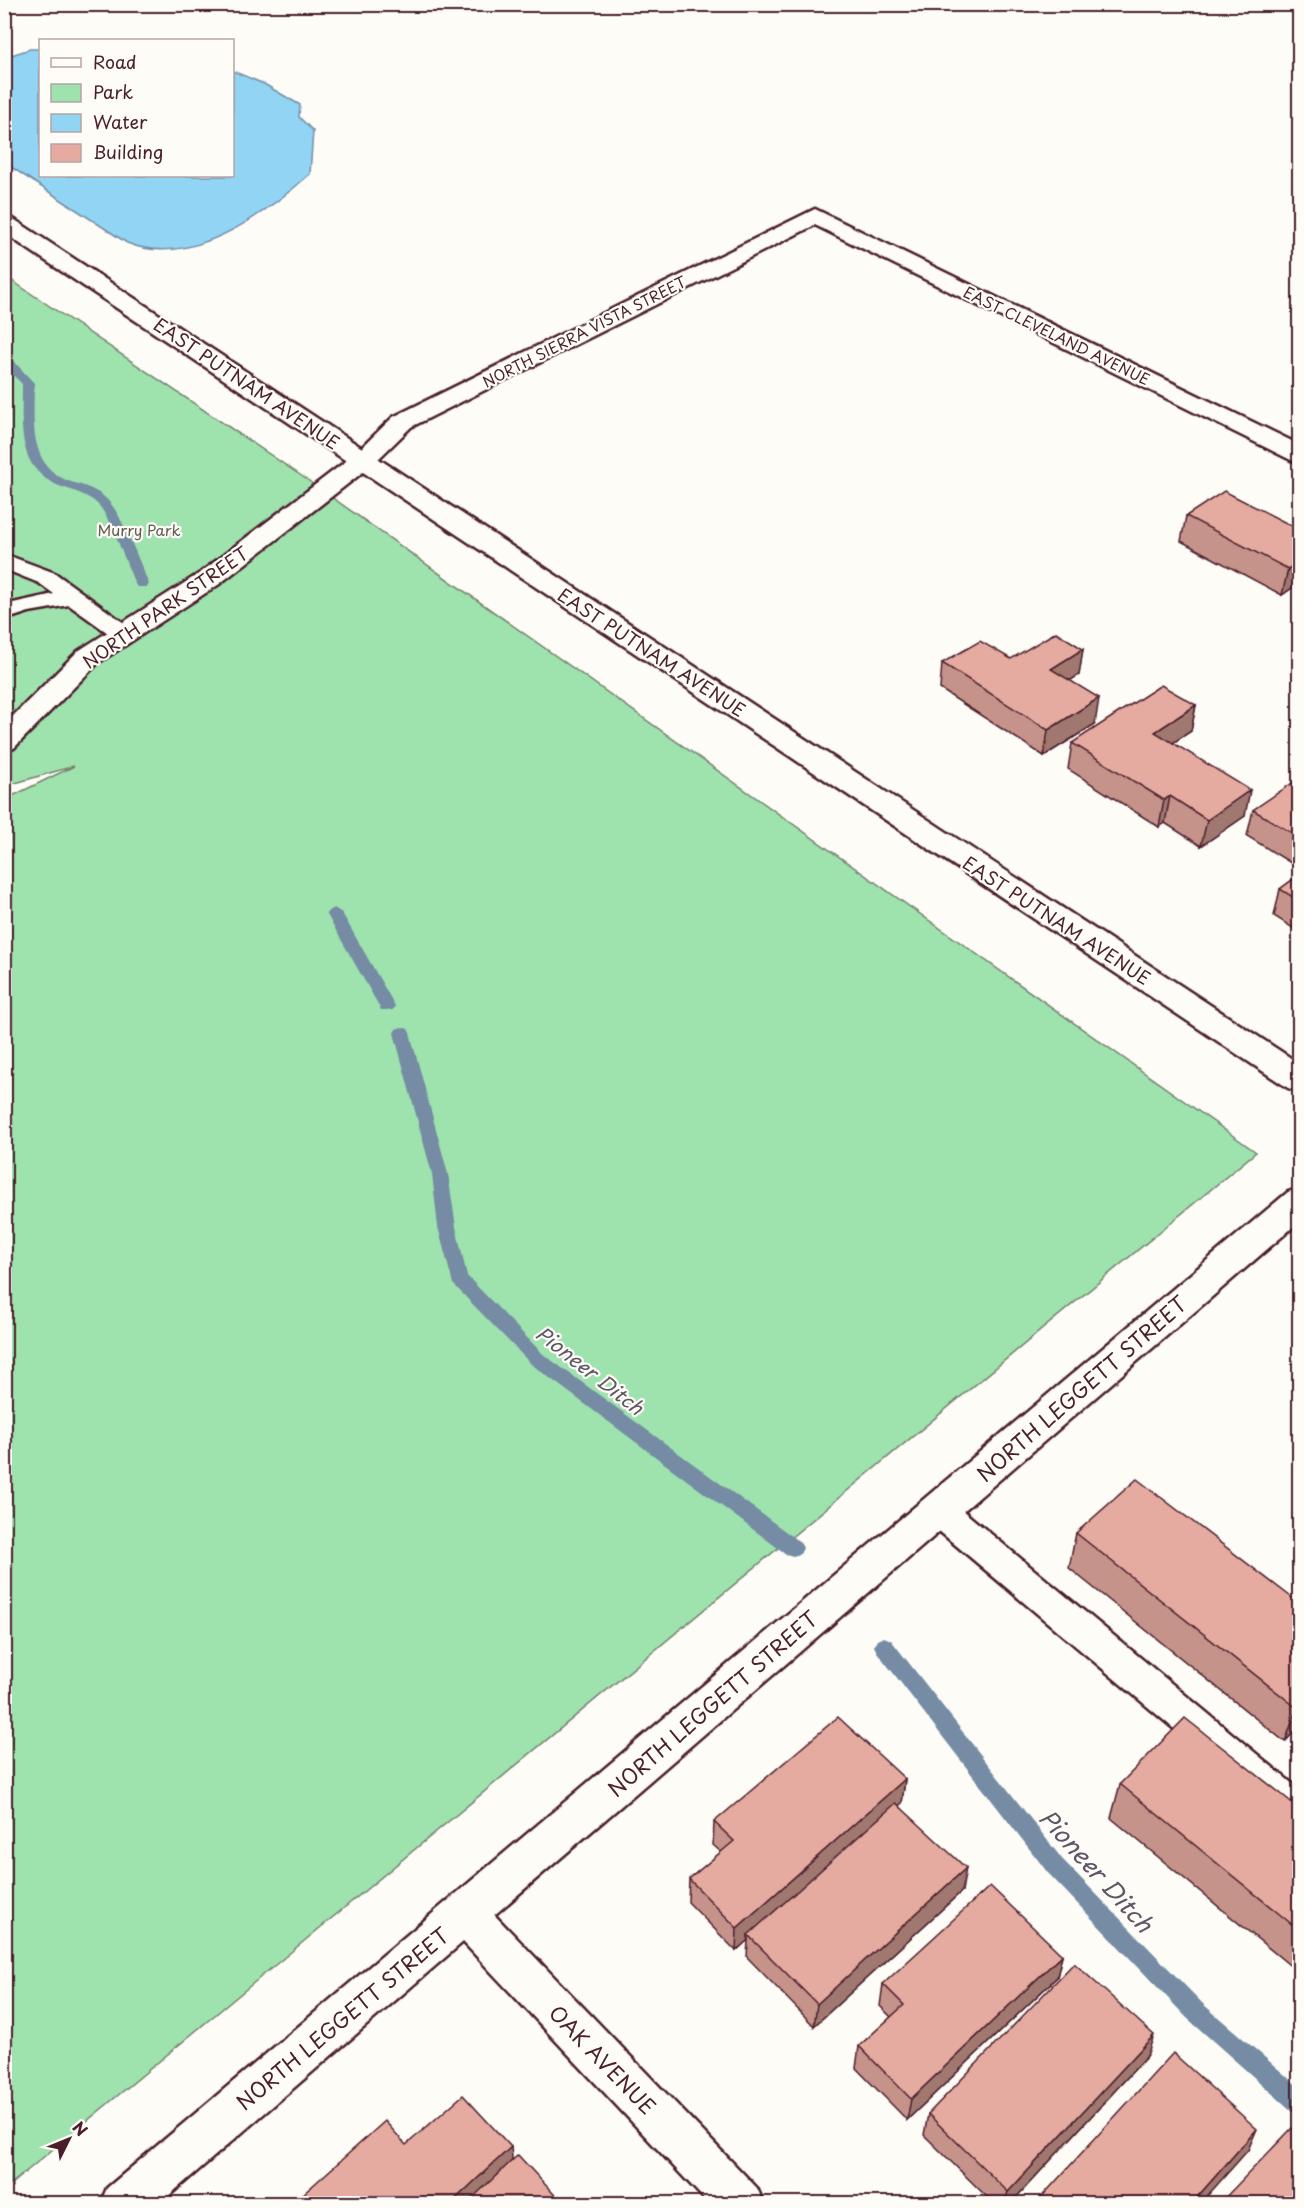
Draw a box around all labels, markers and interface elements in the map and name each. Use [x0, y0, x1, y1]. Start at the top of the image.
legend [39, 39, 234, 177]
text: Road [93, 48, 137, 75]
text: Park [93, 78, 133, 105]
text: Water [93, 108, 148, 135]
text: Building [93, 138, 163, 165]
street label: NORTH SIERRA VISTA STREET [478, 269, 690, 393]
street label: EAST CLEVELAND AVENUE [960, 280, 1154, 390]
street label: EAST PUTNAM AVENUE [149, 311, 345, 455]
park label: Murry Park [97, 518, 181, 541]
street label: NORTH PARK STREET [77, 539, 254, 675]
street label: EAST PUTNAM AVENUE [553, 581, 751, 723]
street label: EAST PUTNAM AVENUE [958, 849, 1156, 991]
street label: NORTH LEGGETT STREET [969, 1287, 1194, 1488]
water label: Pioneer Ditch [530, 1318, 651, 1422]
street label: NORTH LEGGETT STREET [600, 1602, 825, 1803]
water label: Pioneer Ditch [1032, 1800, 1163, 1941]
street label: NORTH LEGGETT STREET [229, 1919, 456, 2117]
street label: OAK AVENUE [542, 1997, 664, 2121]
north arrow [39, 2109, 99, 2169]
text: N [68, 2115, 94, 2141]

